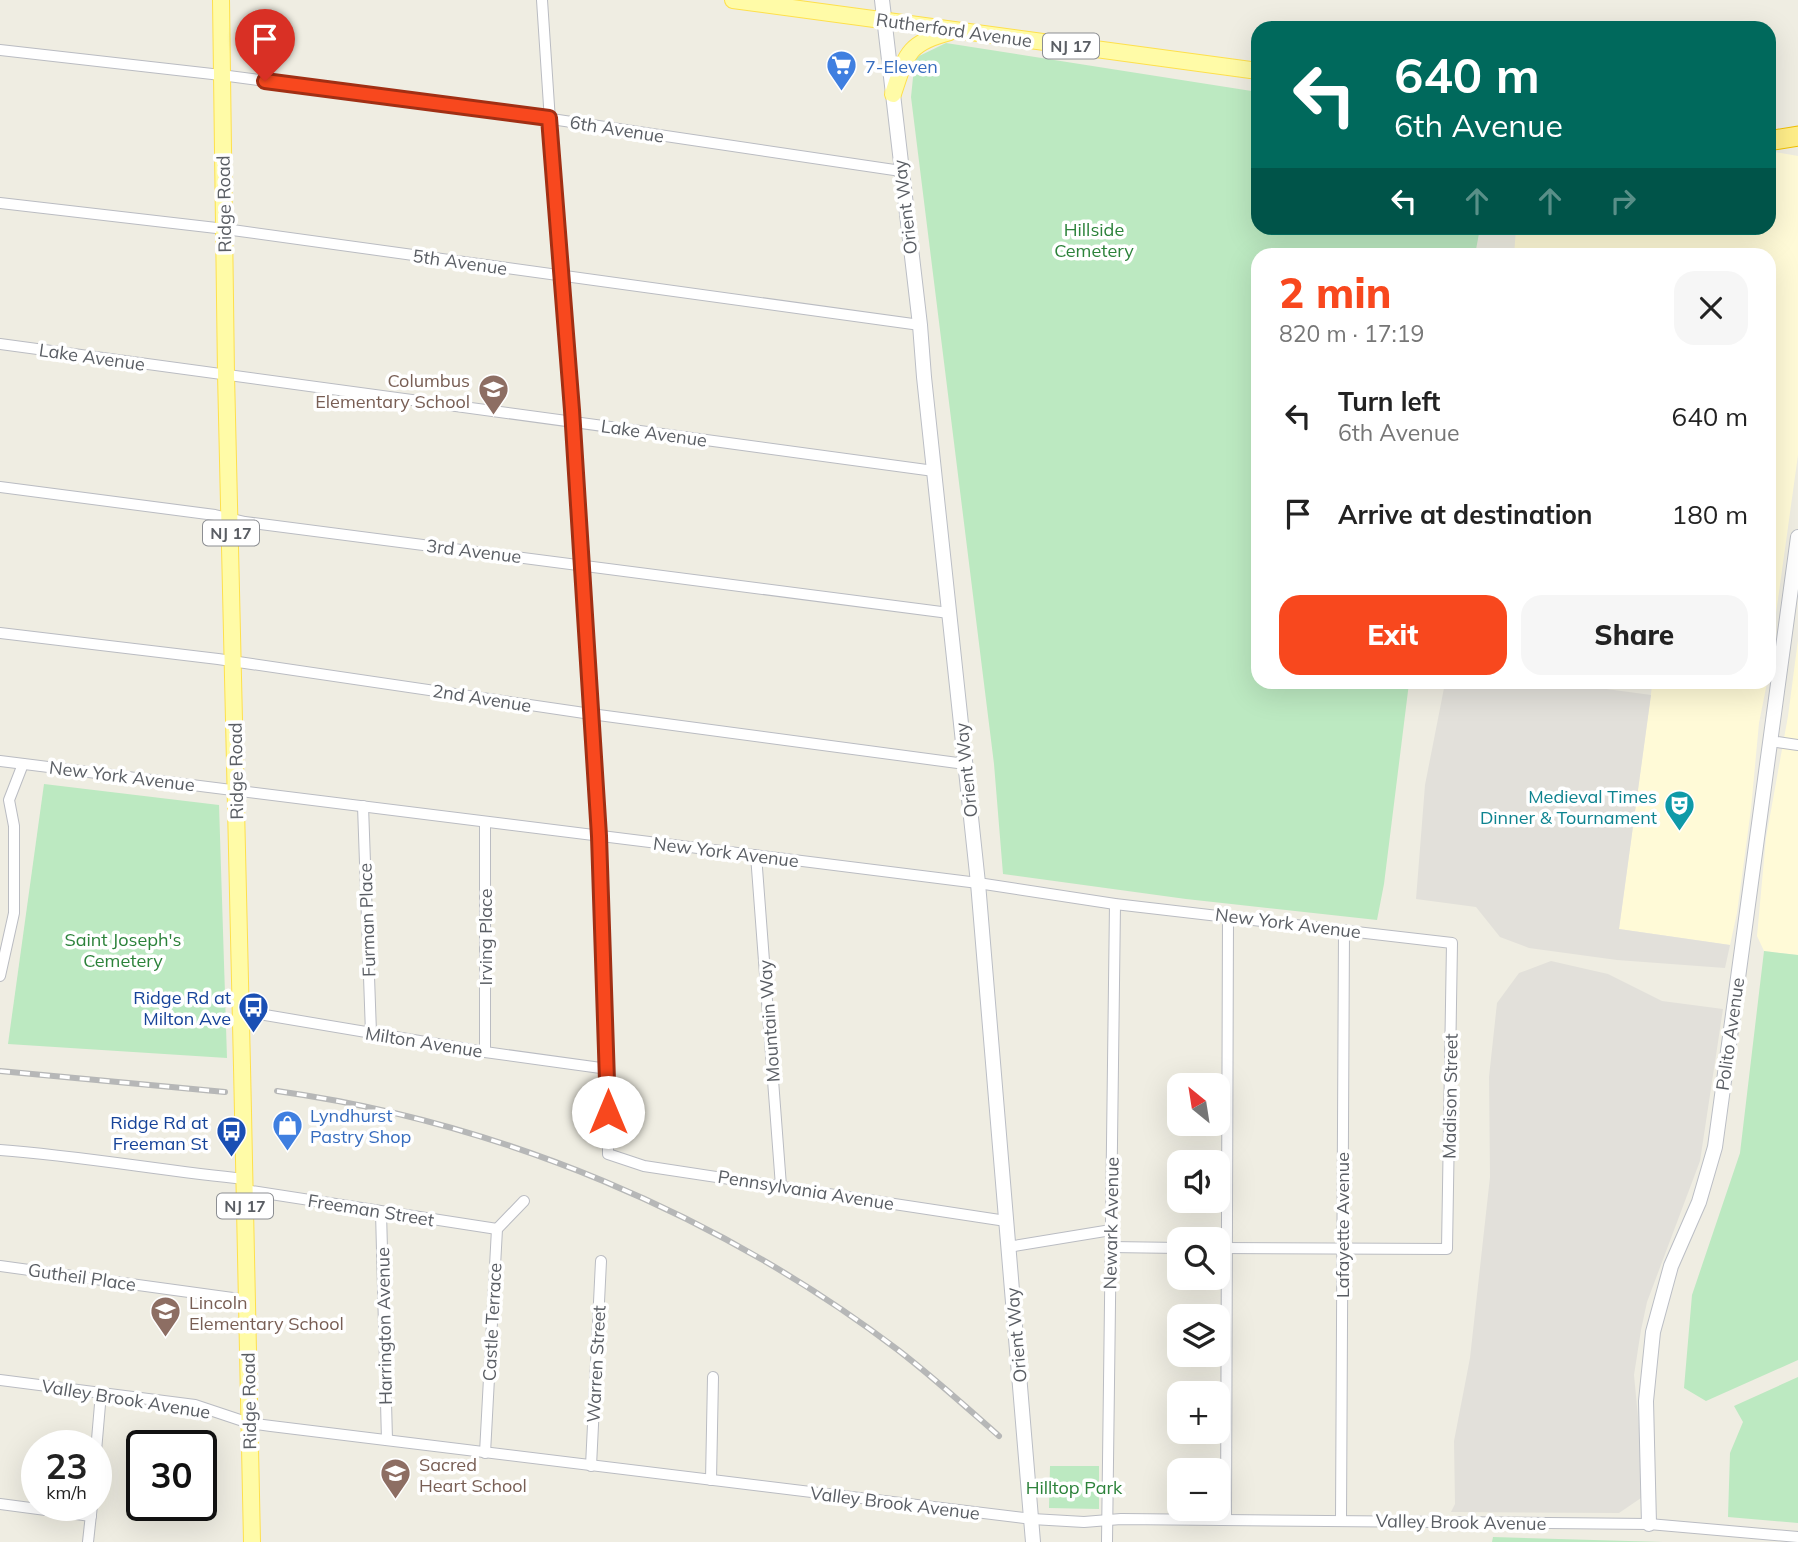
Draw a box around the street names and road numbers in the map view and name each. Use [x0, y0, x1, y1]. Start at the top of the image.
street label: Rutherford Avenue [875, 8, 1033, 52]
road number: NJ 17 [1043, 34, 1099, 58]
street label: 6th Avenue [568, 110, 666, 148]
street label: Ridge Road [212, 155, 236, 253]
street label: Orient Way [888, 158, 922, 256]
street label: 5th Avenue [411, 244, 509, 280]
street label: Lake Avenue [37, 338, 147, 376]
street label: Lake Avenue [599, 414, 709, 452]
road number: NJ 17 [203, 520, 259, 546]
street label: 3rd Avenue [425, 534, 523, 568]
street label: 2nd Avenue [431, 679, 533, 717]
street label: Orient Way [950, 721, 982, 819]
street label: Ridge Road [224, 722, 248, 820]
street label: New York Avenue [48, 756, 196, 796]
street label: New York Avenue [652, 832, 800, 872]
street label: Furman Place [354, 863, 380, 977]
street label: Irving Place [474, 888, 497, 986]
street label: New York Avenue [1214, 903, 1362, 943]
street label: Mountain Way [753, 959, 785, 1083]
street label: Polito Avenue [1711, 976, 1749, 1092]
street label: Milton Avenue [364, 1021, 484, 1063]
street label: Madison Street [1437, 1033, 1463, 1159]
street label: Lafayette Avenue [1331, 1152, 1354, 1298]
street label: Newark Avenue [1098, 1157, 1124, 1289]
street label: Pennsylvania Avenue [716, 1165, 896, 1215]
street label: Freeman Street [306, 1189, 436, 1231]
road number: NJ 17 [217, 1194, 273, 1218]
street label: Harrington Avenue [371, 1247, 397, 1405]
street label: Gutheil Place [27, 1258, 137, 1296]
street label: Castle Terrace [477, 1262, 507, 1382]
street label: Orient Way [1000, 1286, 1032, 1383]
street label: Warren Street [581, 1305, 611, 1423]
street label: Ridge Road [237, 1352, 261, 1450]
street label: Valley Brook Avenue [40, 1374, 212, 1424]
street label: Valley Brook Avenue [809, 1481, 981, 1525]
street label: Valley Brook Avenue [1375, 1509, 1547, 1535]

